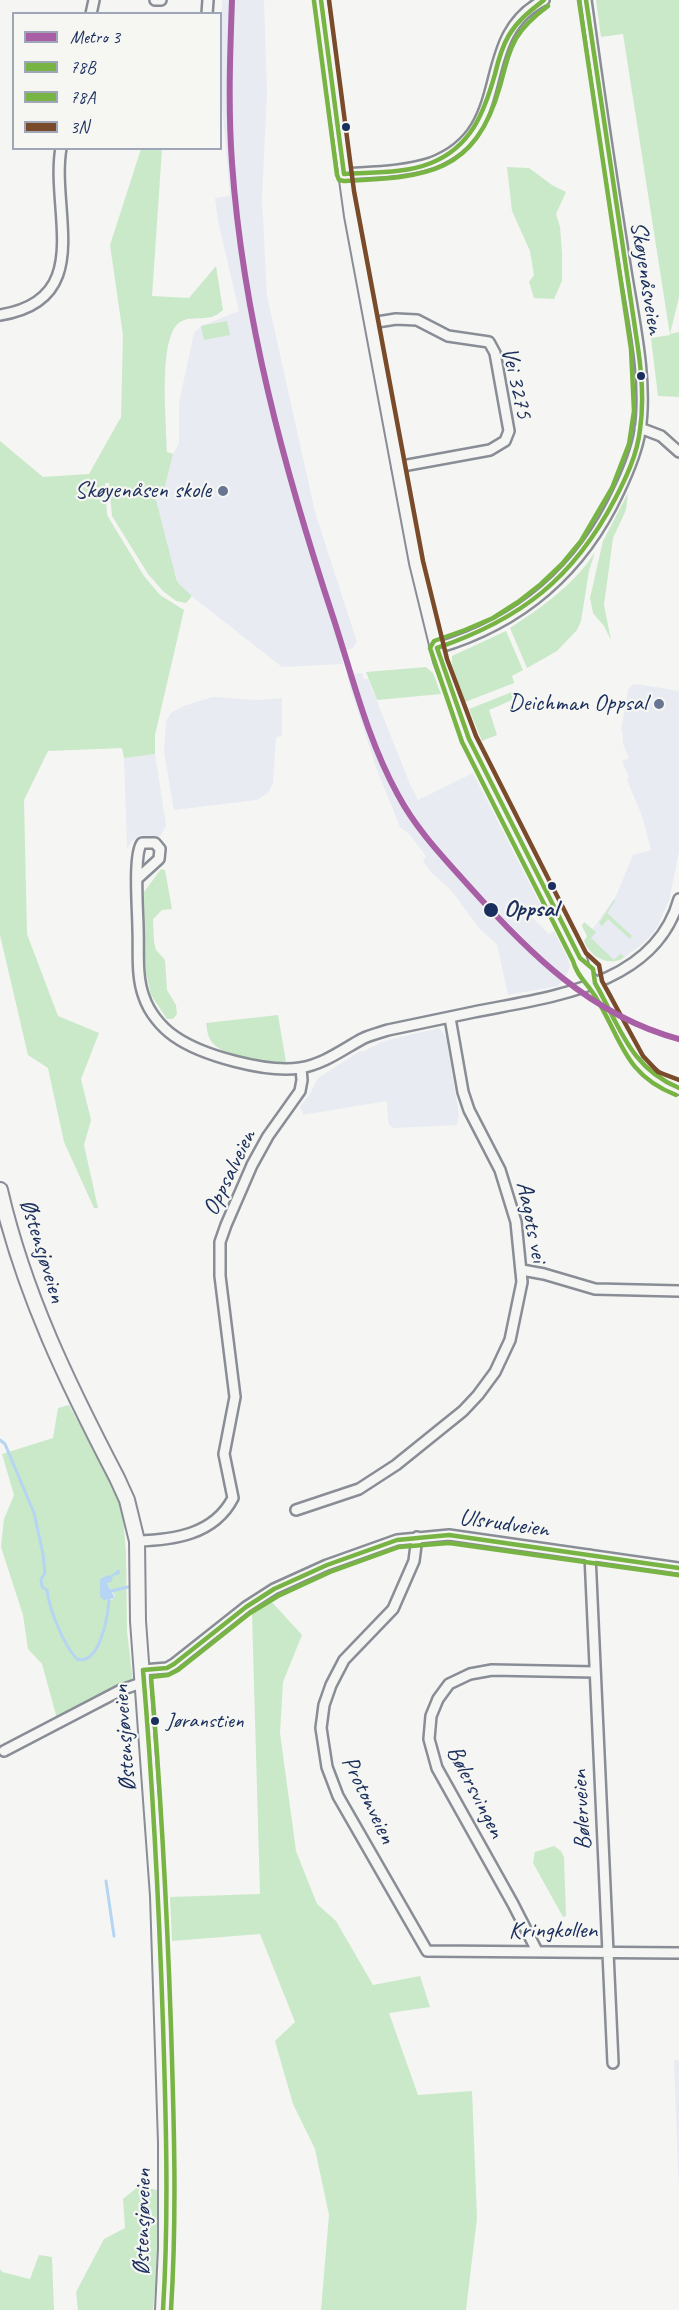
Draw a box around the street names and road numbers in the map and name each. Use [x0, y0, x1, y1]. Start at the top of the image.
street label: Skøyenåsveien [623, 220, 669, 336]
street label: Vei 3275 [494, 345, 538, 421]
street label: Oppsalveien [197, 1125, 263, 1221]
street label: Aagots vei [509, 1179, 553, 1265]
street label: Østensjøveien [13, 1196, 71, 1306]
street label: Ulsrudveien [457, 1503, 551, 1545]
street label: Østensjøveien [107, 1684, 143, 1792]
street label: Bølersvingen [439, 1741, 511, 1843]
street label: Protonveien [334, 1751, 402, 1849]
street label: Bølerveien [566, 1769, 598, 1851]
street label: Kringkollen [509, 1917, 597, 1945]
street label: Østensjøveien [128, 2168, 158, 2276]

